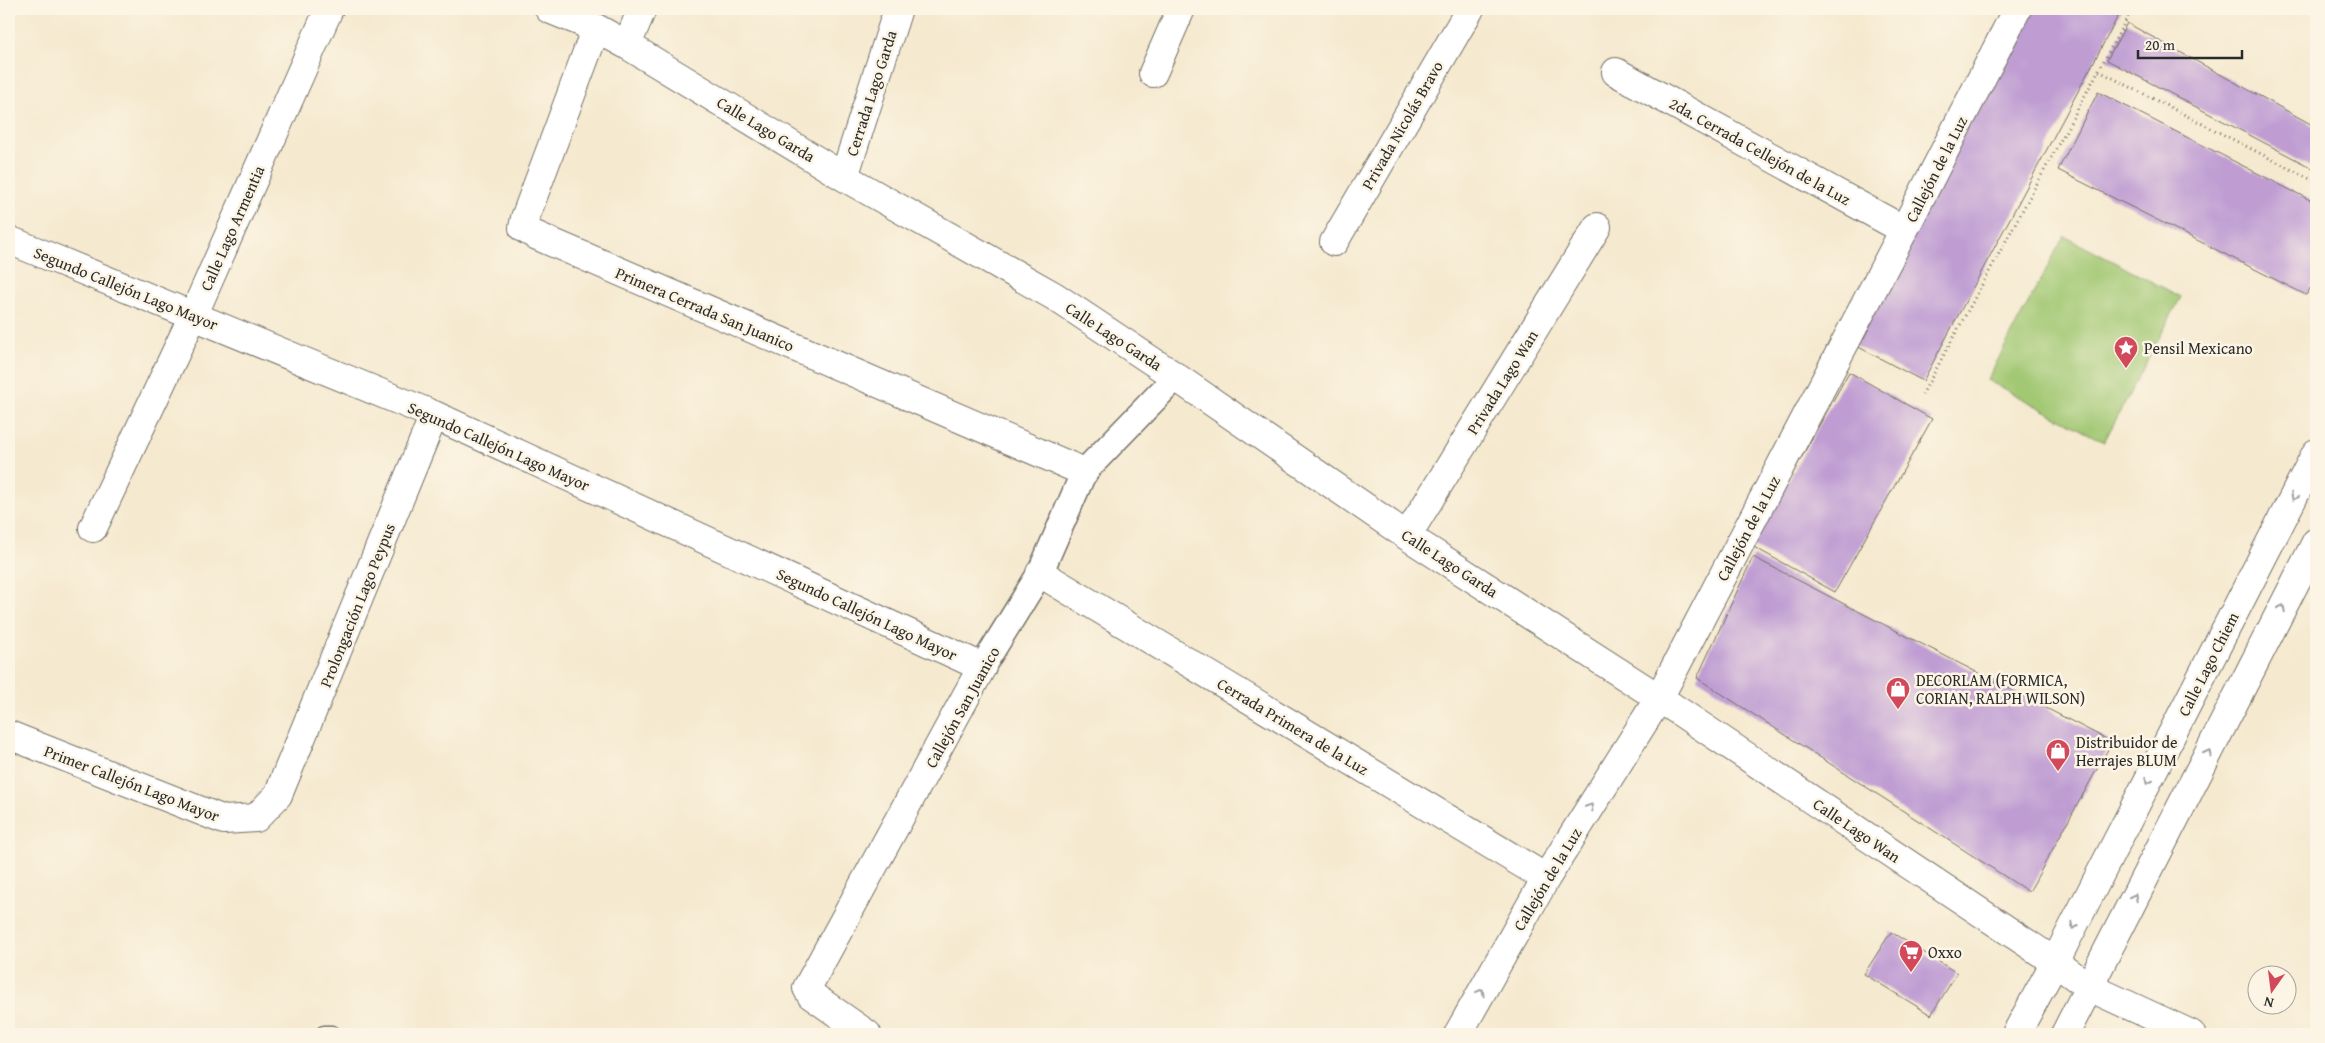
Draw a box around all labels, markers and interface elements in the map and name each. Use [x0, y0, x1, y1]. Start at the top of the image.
street label: Cerrada Lago Garda [839, 27, 903, 159]
scale bar [2138, 28, 2241, 60]
text: 20 m [2145, 34, 2176, 55]
street label: Privada Nicolás Bravo [1355, 56, 1449, 194]
street label: Calle Lago Garda [712, 90, 820, 168]
street label: 2da. Cerrada Cellejón de la Luz [1665, 91, 1855, 211]
street label: Callejón de la Luz [1899, 112, 1973, 226]
street label: Calle Lago Armentia [194, 161, 271, 294]
street label: Segundo Callejón Lago Mayor [30, 240, 222, 336]
street label: Primera Cerrada San Juanico [612, 260, 798, 358]
street label: Calle Lago Garda [1061, 296, 1167, 376]
street label: Privada Lago Wan [1460, 325, 1544, 439]
place icon: Pensil Mexicano [2113, 335, 2139, 369]
place label: Pensil Mexicano [2144, 336, 2253, 360]
street label: Segundo Callejón Lago Mayor [404, 395, 594, 497]
street label: Callejón de la Luz [1710, 471, 1786, 585]
one-way arrow [2290, 492, 2300, 501]
street label: Prolongación Lago Peypus [313, 519, 401, 691]
street label: Calle Lago Garda [1397, 523, 1503, 603]
street label: Segundo Callejón Lago Mayor [773, 562, 962, 667]
one-way arrow [2276, 604, 2286, 613]
street label: Calle Lago Chiem [2171, 608, 2245, 720]
street label: Callejón San Juanico [919, 642, 1005, 772]
place label: DECORLAM (FORMICA, CORIAN, RALPH WILSON) [1916, 668, 2085, 710]
street label: Cerrada Primera de la Luz [1213, 671, 1373, 781]
shop icon: DECORLAM (FORMICA, CORIAN, RALPH WILSON) [1885, 676, 1911, 710]
place label: Distribuidor de Herrajes BLUM [2076, 730, 2178, 772]
street label: Primer Callejón Lago Mayor [41, 738, 224, 828]
shop icon: Distribuidor de Herrajes BLUM [2045, 738, 2071, 772]
one-way arrow [2202, 749, 2212, 758]
one-way arrow [2144, 776, 2154, 785]
street label: Calle Lago Wan [1809, 792, 1906, 868]
one-way arrow [1584, 803, 1594, 812]
street label: Callejón de la Luz [1507, 823, 1587, 935]
one-way arrow [2128, 893, 2138, 902]
one-way arrow [2070, 921, 2080, 930]
supermarket icon: Oxxo [1898, 939, 1924, 973]
place label: Oxxo [1928, 940, 1962, 964]
north arrow [2248, 966, 2298, 1016]
one-way arrow [1475, 988, 1485, 997]
text: N [2261, 992, 2276, 1013]

